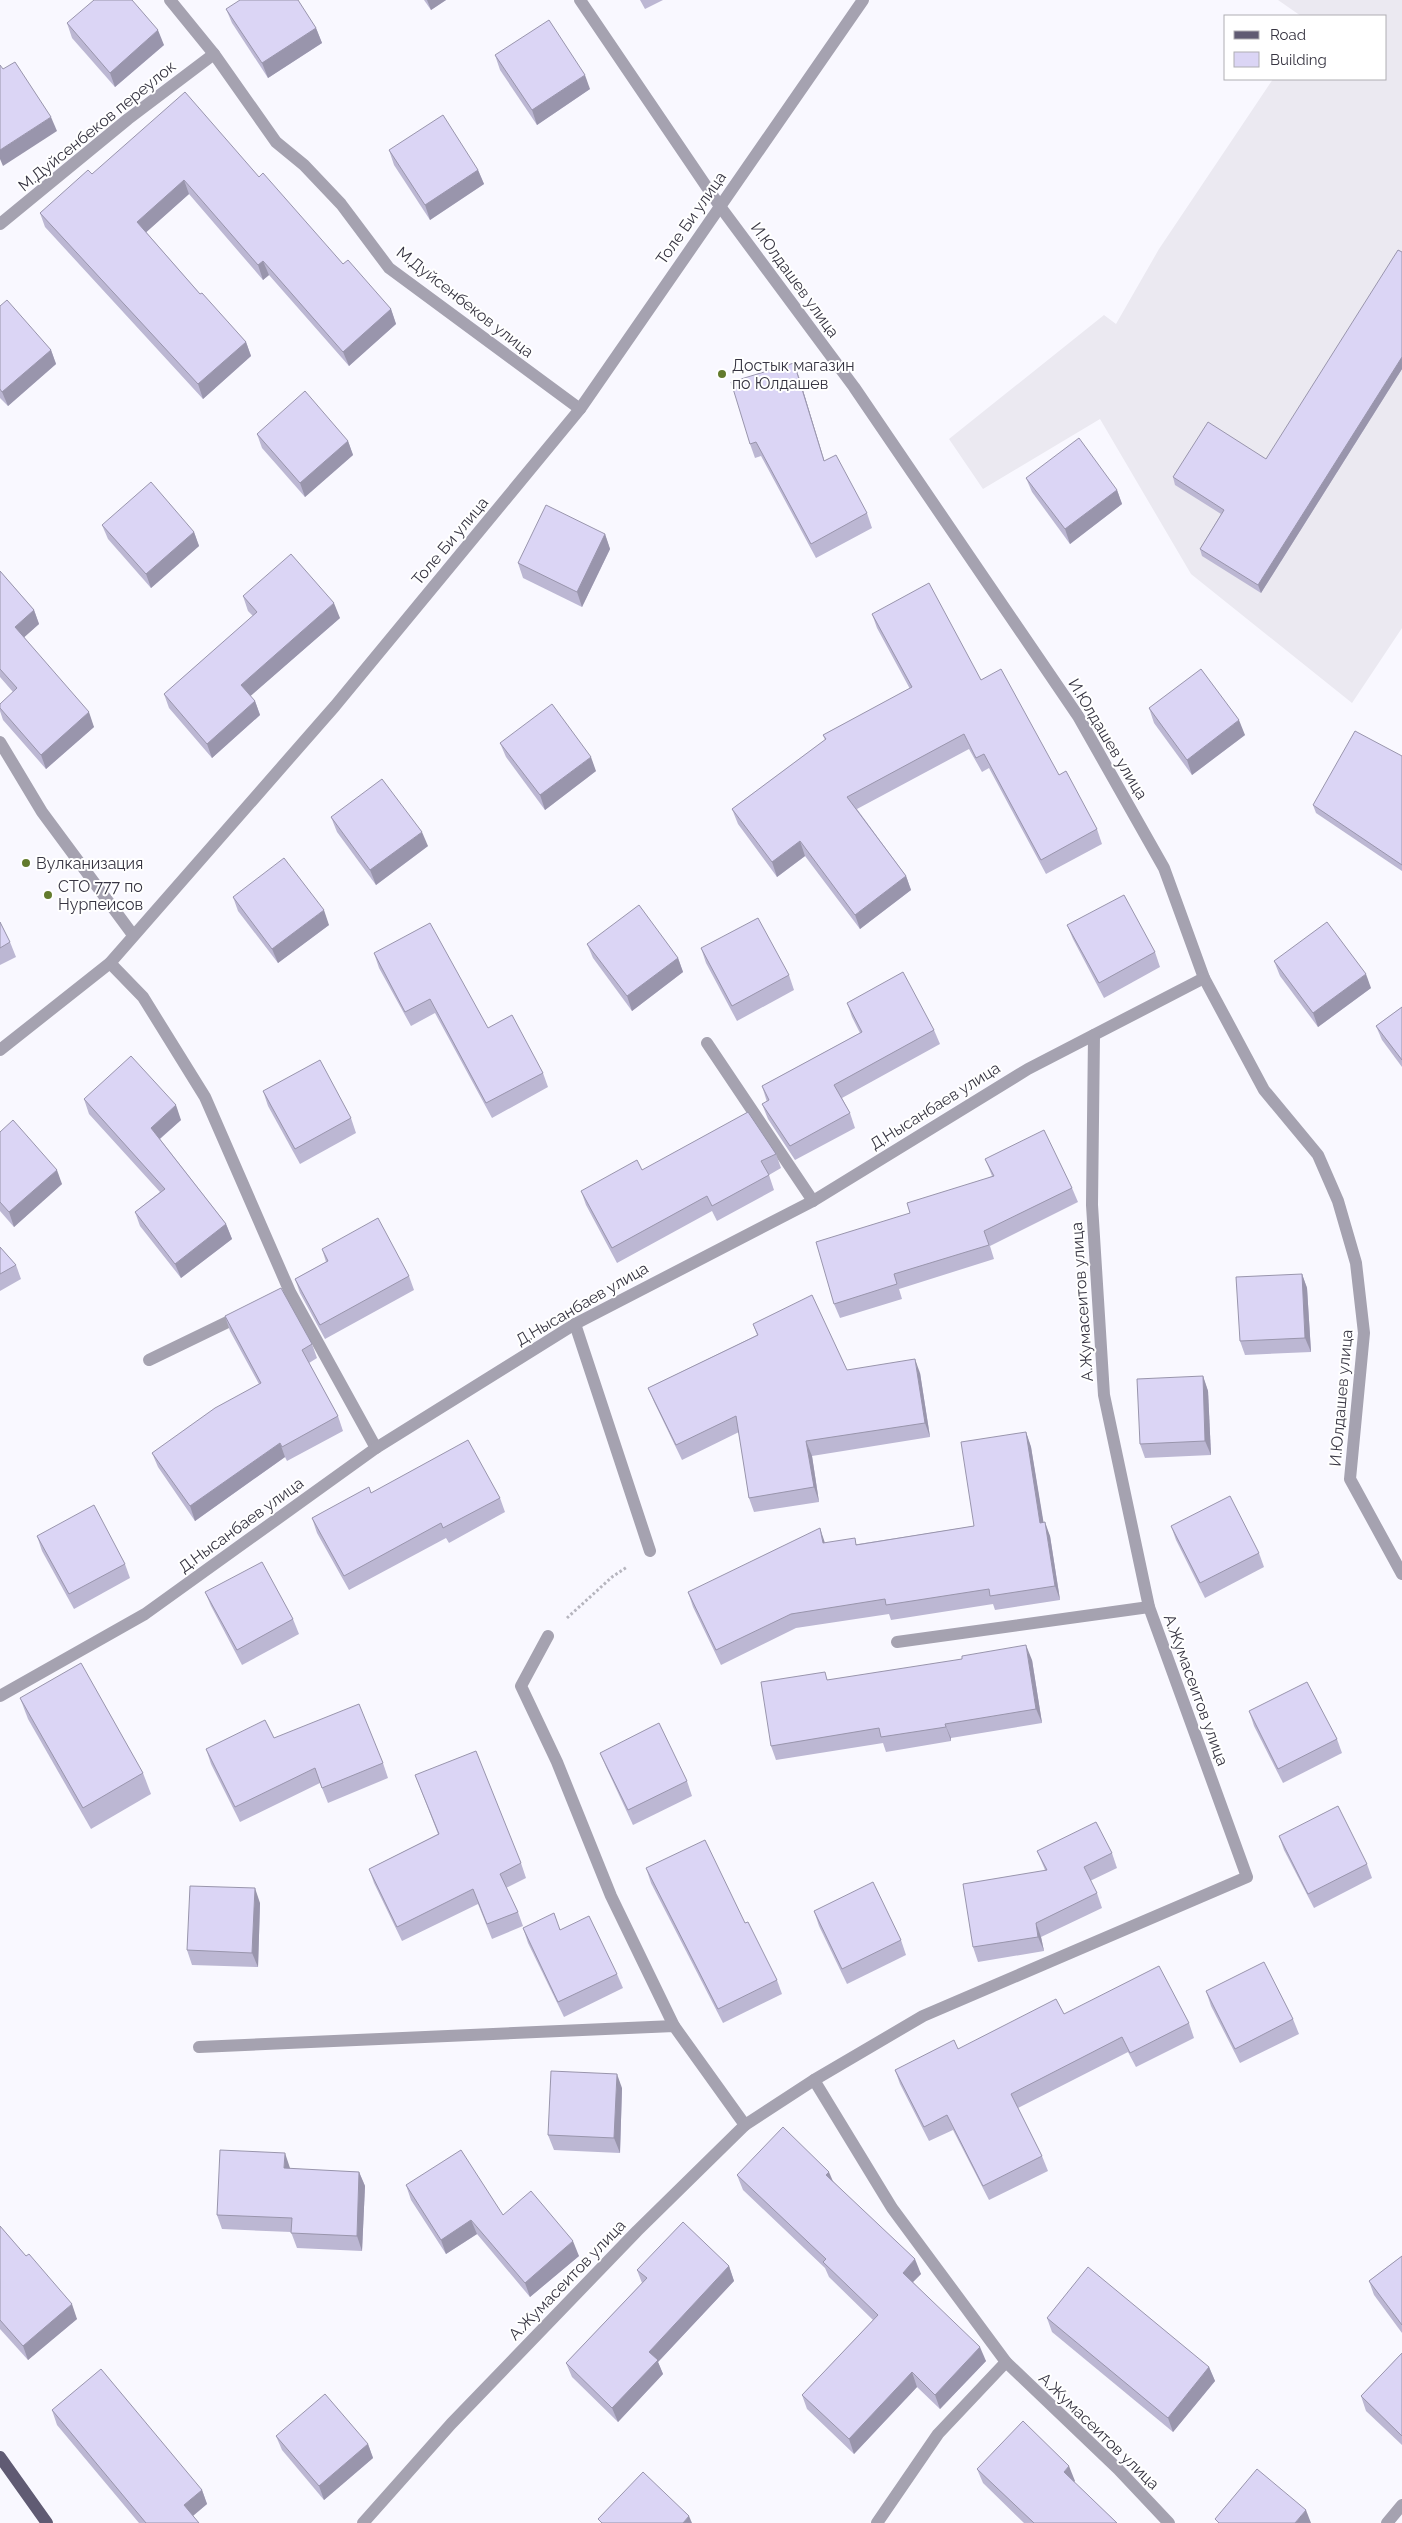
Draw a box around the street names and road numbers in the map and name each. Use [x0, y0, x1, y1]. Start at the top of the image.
street label: М.Дуйсенбеков переулок [14, 57, 180, 195]
street label: Толе Би улица [652, 168, 730, 268]
street label: И.Юлдашев улица [747, 219, 843, 341]
street label: М.Дуйсенбеков улица [393, 243, 537, 361]
street label: Толе Би улица [408, 493, 492, 589]
street label: И.Юлдашев улица [1064, 675, 1152, 803]
street label: Д.Нысанбаев улица [866, 1058, 1004, 1154]
street label: А.Жумасеитов улица [1067, 1222, 1097, 1382]
street label: Д.Нысанбаев улица [512, 1258, 652, 1350]
street label: И.Юлдашев улица [1326, 1329, 1356, 1467]
street label: Д.Нысанбаев улица [175, 1473, 307, 1577]
street label: А.Жумасеитов улица [1160, 1612, 1232, 1768]
street label: А.Жумасеитов улица [505, 2216, 629, 2344]
street label: А.Жумасеитов улица [1035, 2369, 1163, 2493]

